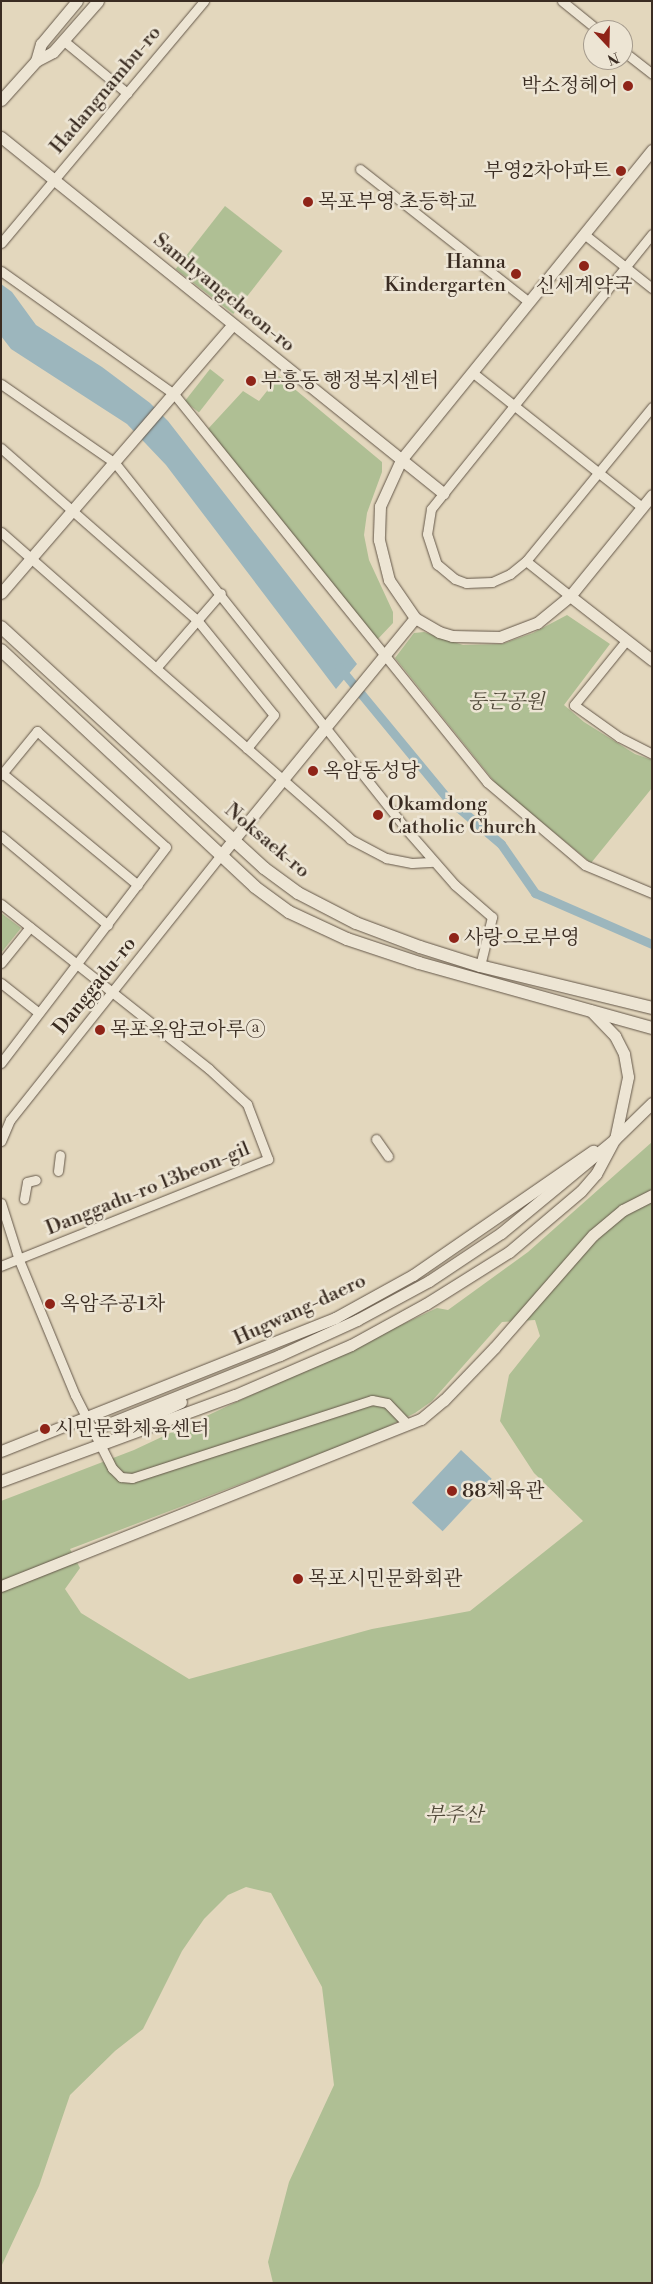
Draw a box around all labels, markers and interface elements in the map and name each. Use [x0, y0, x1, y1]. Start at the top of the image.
north arrow [583, 20, 633, 70]
street label: Hadangnambu-ro [45, 21, 167, 159]
text: N [605, 48, 621, 68]
place label: 박소정헤어 [521, 74, 618, 98]
marker: 박소정헤어 [622, 80, 634, 92]
place label: 부영2차아파트 [484, 159, 611, 183]
marker: 부영2차아파트 [615, 165, 627, 177]
place label: 목포부영 초등학교 [318, 190, 477, 214]
marker: 목포부영 초등학교 [302, 196, 314, 208]
street label: Samhyangcheon-ro [148, 228, 300, 358]
place label: Hanna Kindergarten [384, 250, 506, 297]
marker: 신세계약국 [578, 260, 590, 272]
marker: Hanna Kindergarten [510, 268, 522, 280]
place label: 신세계약국 [536, 274, 632, 298]
place label: 부흥동 행정복지센터 [261, 369, 439, 393]
marker: 부흥동 행정복지센터 [245, 375, 257, 387]
park label: 둥근공원 [467, 690, 545, 714]
place label: 옥암동성당 [323, 759, 420, 783]
marker: 옥암동성당 [307, 765, 319, 777]
place label: Okamdong Catholic Church [388, 792, 536, 839]
street label: Noksaek-ro [220, 798, 314, 884]
marker: Okamdong Catholic Church [372, 809, 384, 821]
place label: 사랑으로부영 [464, 926, 580, 950]
street label: Danggadu-ro [48, 932, 142, 1040]
marker: 사랑으로부영 [448, 932, 460, 944]
place label: 목포옥암코아루ⓐ [110, 1018, 265, 1042]
marker: 목포옥암코아루ⓐ [94, 1024, 106, 1036]
street label: Danggadu-ro 13beon-gil [42, 1137, 254, 1241]
street label: Hugwang-daero [230, 1269, 370, 1351]
place label: 옥암주공1차 [60, 1292, 165, 1316]
marker: 옥암주공1차 [44, 1298, 56, 1310]
place label: 시민문화체육센터 [55, 1417, 210, 1441]
marker: 시민문화체육센터 [39, 1423, 51, 1435]
place label: 88체육관 [462, 1479, 544, 1503]
marker: 88체육관 [446, 1485, 458, 1497]
place label: 목포시민문화회관 [308, 1567, 463, 1591]
marker: 목포시민문화회관 [292, 1573, 304, 1585]
park label: 부주산 [425, 1803, 483, 1827]

